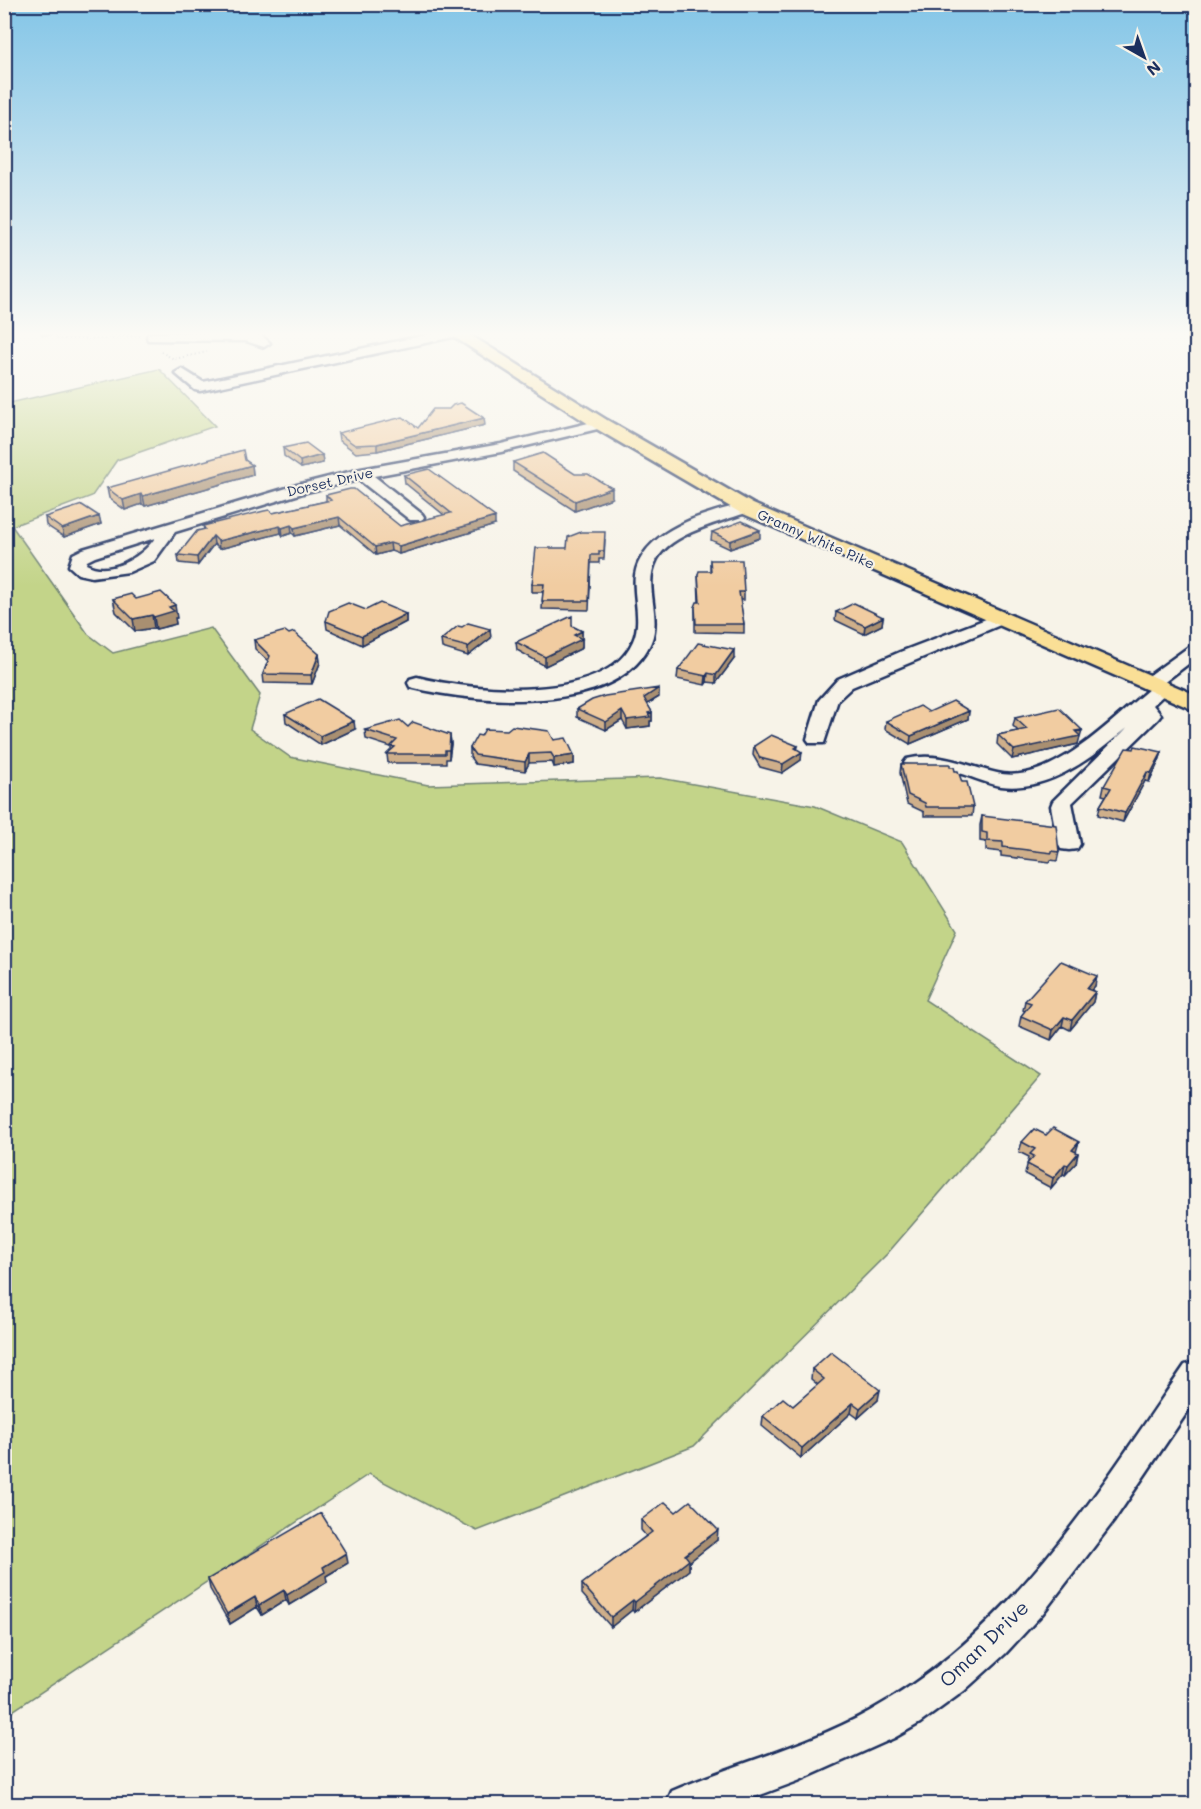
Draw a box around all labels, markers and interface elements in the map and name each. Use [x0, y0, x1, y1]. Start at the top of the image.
north arrow [1114, 27, 1174, 87]
text: N [1143, 57, 1165, 81]
street label: Dorset Drive [285, 462, 375, 501]
street label: Granny White Pike [755, 504, 878, 573]
street label: Oman Drive [933, 1594, 1034, 1692]

